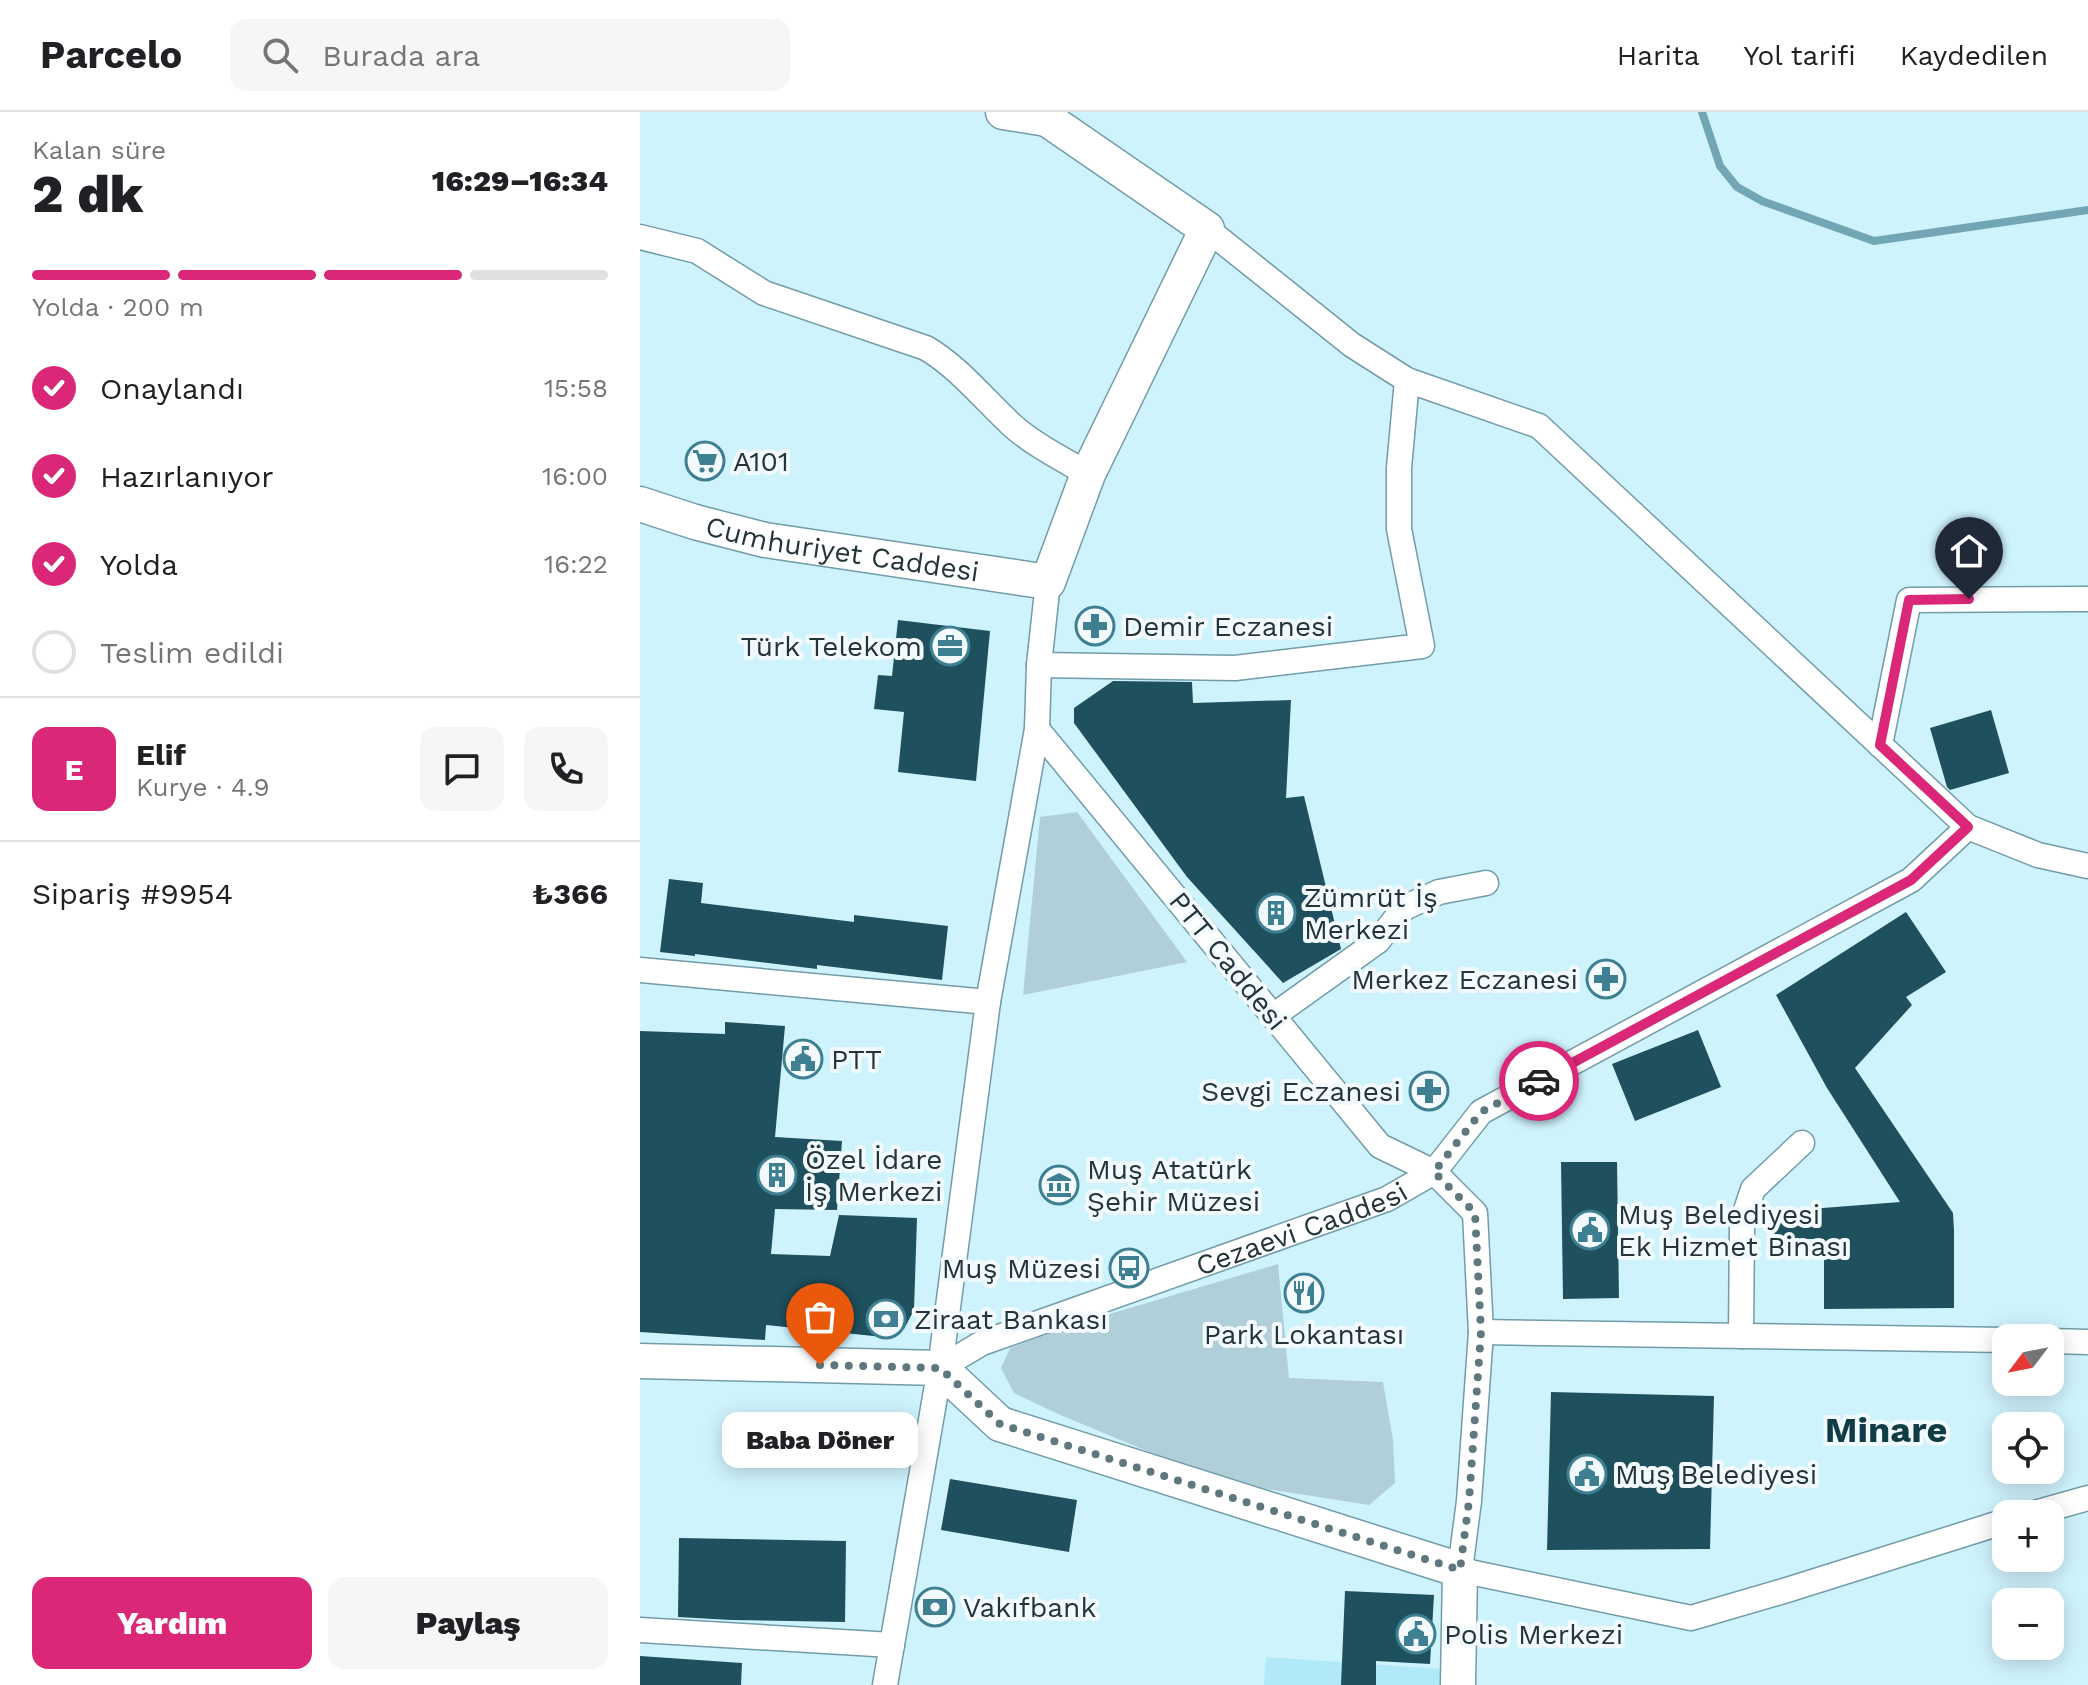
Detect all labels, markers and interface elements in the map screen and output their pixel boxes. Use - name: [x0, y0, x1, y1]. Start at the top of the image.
- search box: [230, 19, 790, 91]
- text: Parcelo: [40, 33, 182, 77]
- icon: search: [258, 33, 302, 77]
- text: Burada ara: [322, 38, 480, 73]
- text: Harita: [1617, 39, 1699, 72]
- text: Yol tarifi: [1743, 39, 1856, 72]
- text: Kaydedilen: [1900, 39, 2048, 72]
- text: Kalan süre: [32, 135, 166, 165]
- text: 16:29–16:34: [432, 163, 608, 198]
- text: 2 dk: [32, 164, 143, 225]
- text: Yolda · 200 m: [32, 292, 204, 322]
- icon: check: [32, 366, 76, 410]
- text: Onaylandı: [100, 371, 244, 406]
- text: 15:58: [544, 373, 608, 403]
- supermarket icon: A101: [684, 440, 726, 482]
- place label: A101: [733, 445, 789, 478]
- icon: check: [32, 454, 76, 498]
- text: Hazırlanıyor: [100, 459, 274, 494]
- text: 16:00: [542, 461, 608, 491]
- street label: Cumhuriyet Caddesi: [702, 509, 981, 588]
- pin: [1935, 517, 2003, 599]
- icon: home: [1947, 529, 1991, 573]
- icon: check: [32, 542, 76, 586]
- text: Yolda: [100, 547, 178, 582]
- text: 16:22: [544, 549, 608, 579]
- pharmacy icon: Demir Eczanesi: [1074, 605, 1116, 647]
- place label: Demir Eczanesi: [1123, 610, 1333, 643]
- office icon: Türk Telekom: [929, 625, 971, 667]
- place label: Türk Telekom: [741, 630, 922, 663]
- text: Teslim edildi: [100, 635, 284, 670]
- button: chat: [420, 727, 504, 811]
- button: phone: [524, 727, 608, 811]
- text: Elif: [136, 737, 186, 772]
- text: E: [65, 752, 83, 787]
- text: Kurye · 4.9: [136, 772, 270, 802]
- text: Sipariş #9954: [32, 876, 233, 911]
- text: ₺366: [532, 876, 608, 911]
- place label: Zümrüt İş Merkezi: [1304, 881, 1438, 946]
- street label: PTT Caddesi: [1162, 885, 1294, 1037]
- building icon: Zümrüt İş Merkezi: [1255, 892, 1297, 934]
- pharmacy icon: Merkez Eczanesi: [1585, 958, 1627, 1000]
- place label: Merkez Eczanesi: [1351, 963, 1578, 996]
- public building icon: PTT: [782, 1038, 824, 1080]
- courier: [1499, 1041, 1579, 1121]
- place label: PTT: [831, 1043, 882, 1076]
- icon: car: [1517, 1059, 1561, 1103]
- pharmacy icon: Sevgi Eczanesi: [1408, 1070, 1450, 1112]
- place label: Sevgi Eczanesi: [1201, 1075, 1401, 1108]
- place label: Özel İdare İş Merkezi: [805, 1143, 943, 1208]
- place label: Muş Atatürk Şehir Müzesi: [1087, 1153, 1260, 1218]
- building icon: Özel İdare İş Merkezi: [756, 1154, 798, 1196]
- museum icon: Muş Atatürk Şehir Müzesi: [1038, 1164, 1080, 1206]
- street label: Cezaevi Caddesi: [1191, 1175, 1413, 1282]
- place label: Muş Belediyesi Ek Hizmet Binası: [1618, 1198, 1848, 1263]
- public building icon: Muş Belediyesi Ek Hizmet Binası: [1569, 1209, 1611, 1251]
- bus stop icon: Muş Müzesi: [1108, 1247, 1150, 1289]
- place label: Muş Müzesi: [942, 1252, 1101, 1285]
- restaurant icon: Park Lokantası: [1283, 1272, 1325, 1314]
- pin: [786, 1283, 854, 1365]
- icon: bag: [798, 1295, 842, 1339]
- bank icon: Ziraat Bankası: [865, 1298, 907, 1340]
- place label: Ziraat Bankası: [914, 1303, 1108, 1336]
- place label: Park Lokantası: [1204, 1318, 1404, 1351]
- north arrow: [1992, 1324, 2064, 1396]
- map controls: [1992, 1324, 2064, 1660]
- district label: Minare: [1825, 1409, 1947, 1451]
- button: locate: [1992, 1412, 2064, 1484]
- callout: Baba Döner: [722, 1413, 918, 1469]
- text: Baba Döner: [746, 1425, 894, 1455]
- public building icon: Muş Belediyesi: [1566, 1453, 1608, 1495]
- place label: Muş Belediyesi: [1615, 1458, 1817, 1491]
- button: +: [1992, 1500, 2064, 1572]
- button: Yardım: [32, 1577, 312, 1669]
- button: Paylaş: [328, 1577, 608, 1669]
- bank icon: Vakıfbank: [914, 1586, 956, 1628]
- button: −: [1992, 1588, 2064, 1660]
- place label: Vakıfbank: [963, 1591, 1096, 1624]
- public building icon: Polis Merkezi: [1395, 1613, 1437, 1655]
- place label: Polis Merkezi: [1444, 1618, 1623, 1651]

